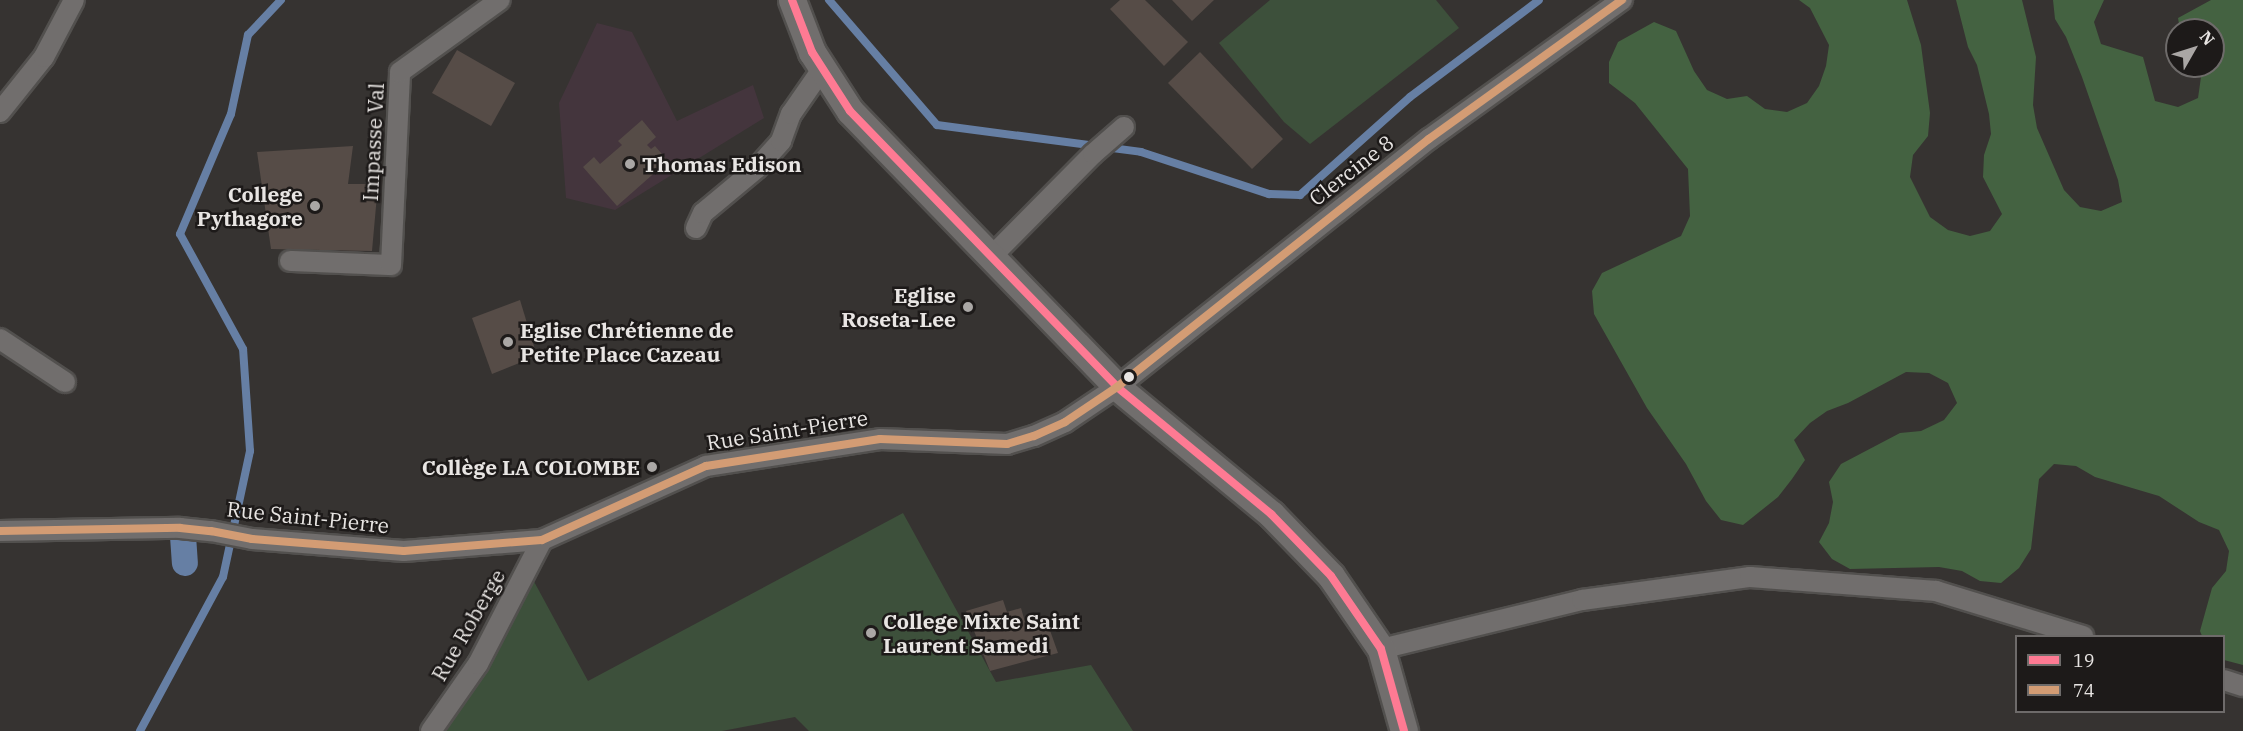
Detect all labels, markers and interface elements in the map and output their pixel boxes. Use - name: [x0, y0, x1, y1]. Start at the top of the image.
- north arrow: [2165, 18, 2225, 78]
- text: N: [2196, 27, 2219, 49]
- street label: Impasse Val: [357, 82, 389, 202]
- street label: Clercine 8: [1304, 129, 1398, 211]
- place label: Thomas Edison: [642, 151, 802, 177]
- marker: Thomas Edison: [623, 157, 637, 171]
- place label: College Pythagore: [197, 181, 303, 231]
- marker: College Pythagore: [308, 199, 322, 213]
- place label: Eglise Roseta-Lee: [841, 282, 956, 332]
- marker: Eglise Roseta-Lee: [961, 300, 975, 314]
- place label: Eglise Chrétienne de Petite Place Cazeau: [520, 317, 734, 367]
- marker: Eglise Chrétienne de Petite Place Cazeau: [501, 335, 515, 349]
- unlabelled marker: [1123, 371, 1135, 383]
- street label: Rue Saint-Pierre: [704, 405, 870, 455]
- place label: Collège LA COLOMBE: [422, 454, 640, 480]
- marker: Collège LA COLOMBE: [645, 460, 659, 474]
- street label: Rue Saint-Pierre: [226, 496, 390, 538]
- street label: Rue Roberge: [426, 565, 510, 685]
- place label: College Mixte Saint Laurent Samedi: [883, 608, 1080, 658]
- marker: College Mixte Saint Laurent Samedi: [864, 626, 878, 640]
- legend: [2015, 635, 2225, 713]
- text: 19: [2073, 649, 2095, 672]
- text: 74: [2073, 679, 2095, 702]

